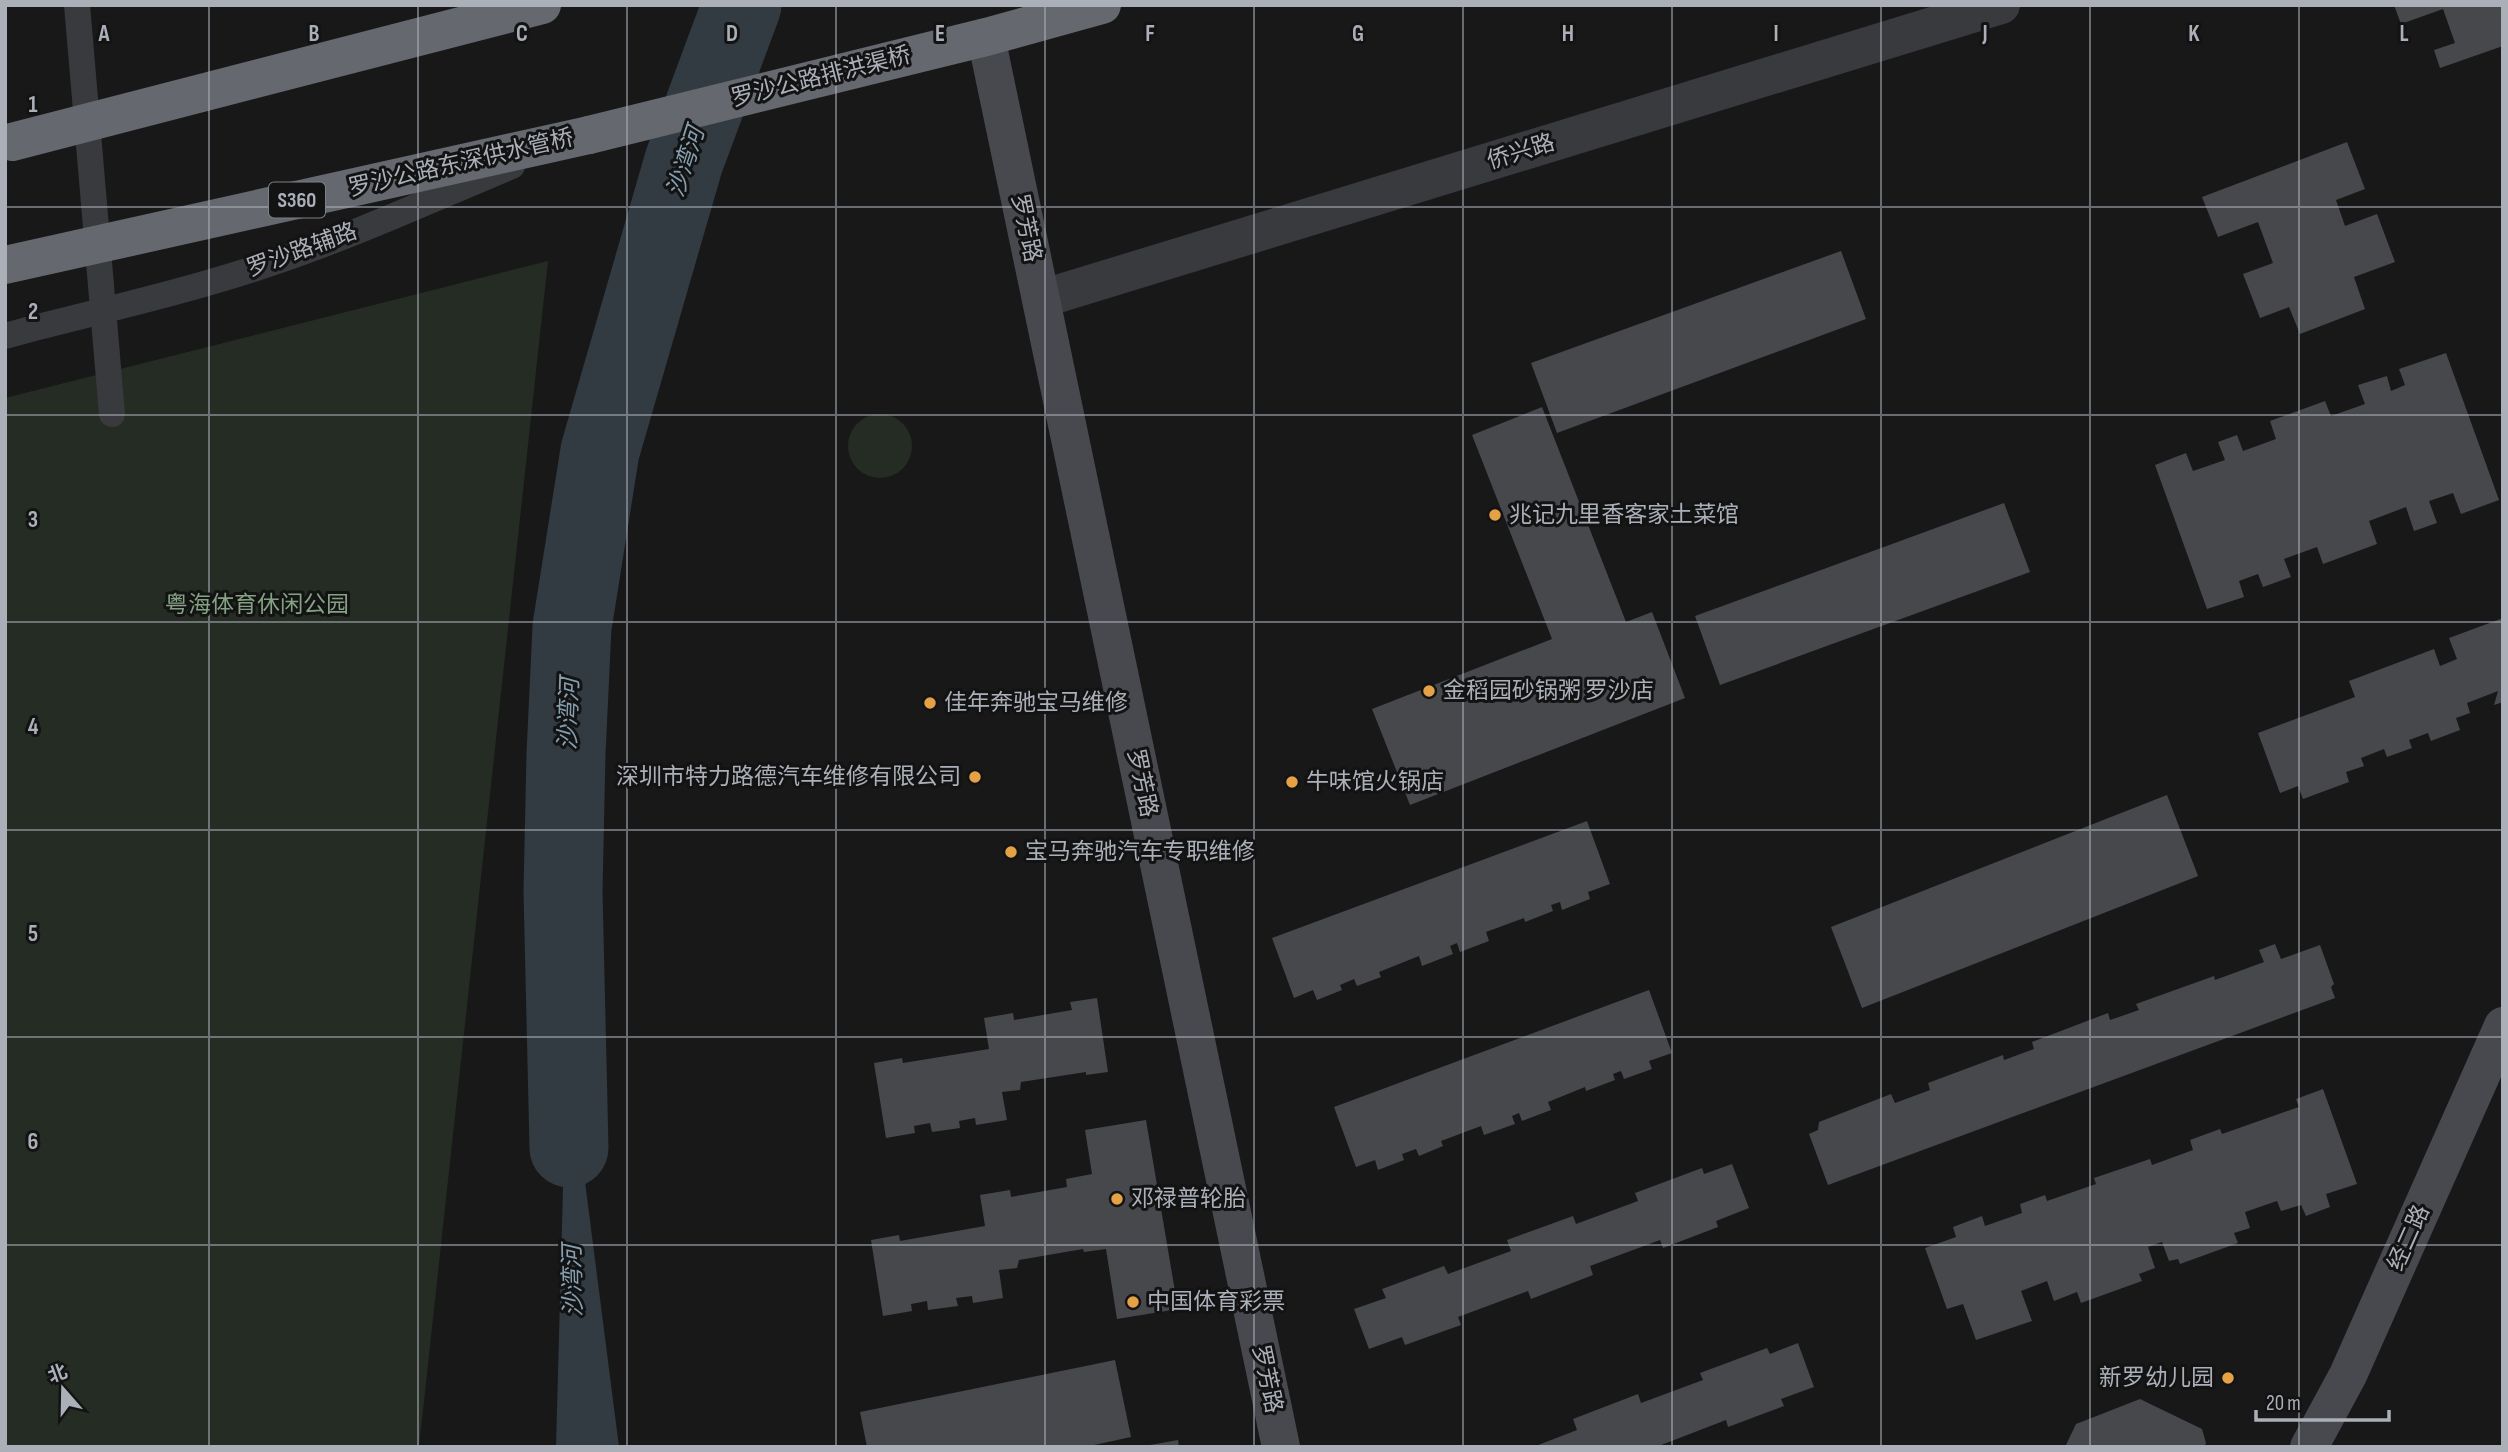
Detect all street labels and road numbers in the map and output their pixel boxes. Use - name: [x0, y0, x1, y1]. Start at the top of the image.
- street label: 罗沙公路排洪渠桥: [728, 41, 914, 113]
- street label: 罗沙公路东深供水管桥: [346, 123, 576, 203]
- street label: 侨兴路: [1484, 129, 1558, 175]
- road number: S360: [269, 182, 325, 218]
- street label: 罗芳路: [1005, 191, 1047, 265]
- street label: 罗沙路辅路: [243, 217, 361, 283]
- street label: 罗芳路: [1121, 746, 1163, 820]
- street label: 经二路: [2382, 1201, 2436, 1275]
- street label: 罗芳路: [1246, 1342, 1288, 1416]

